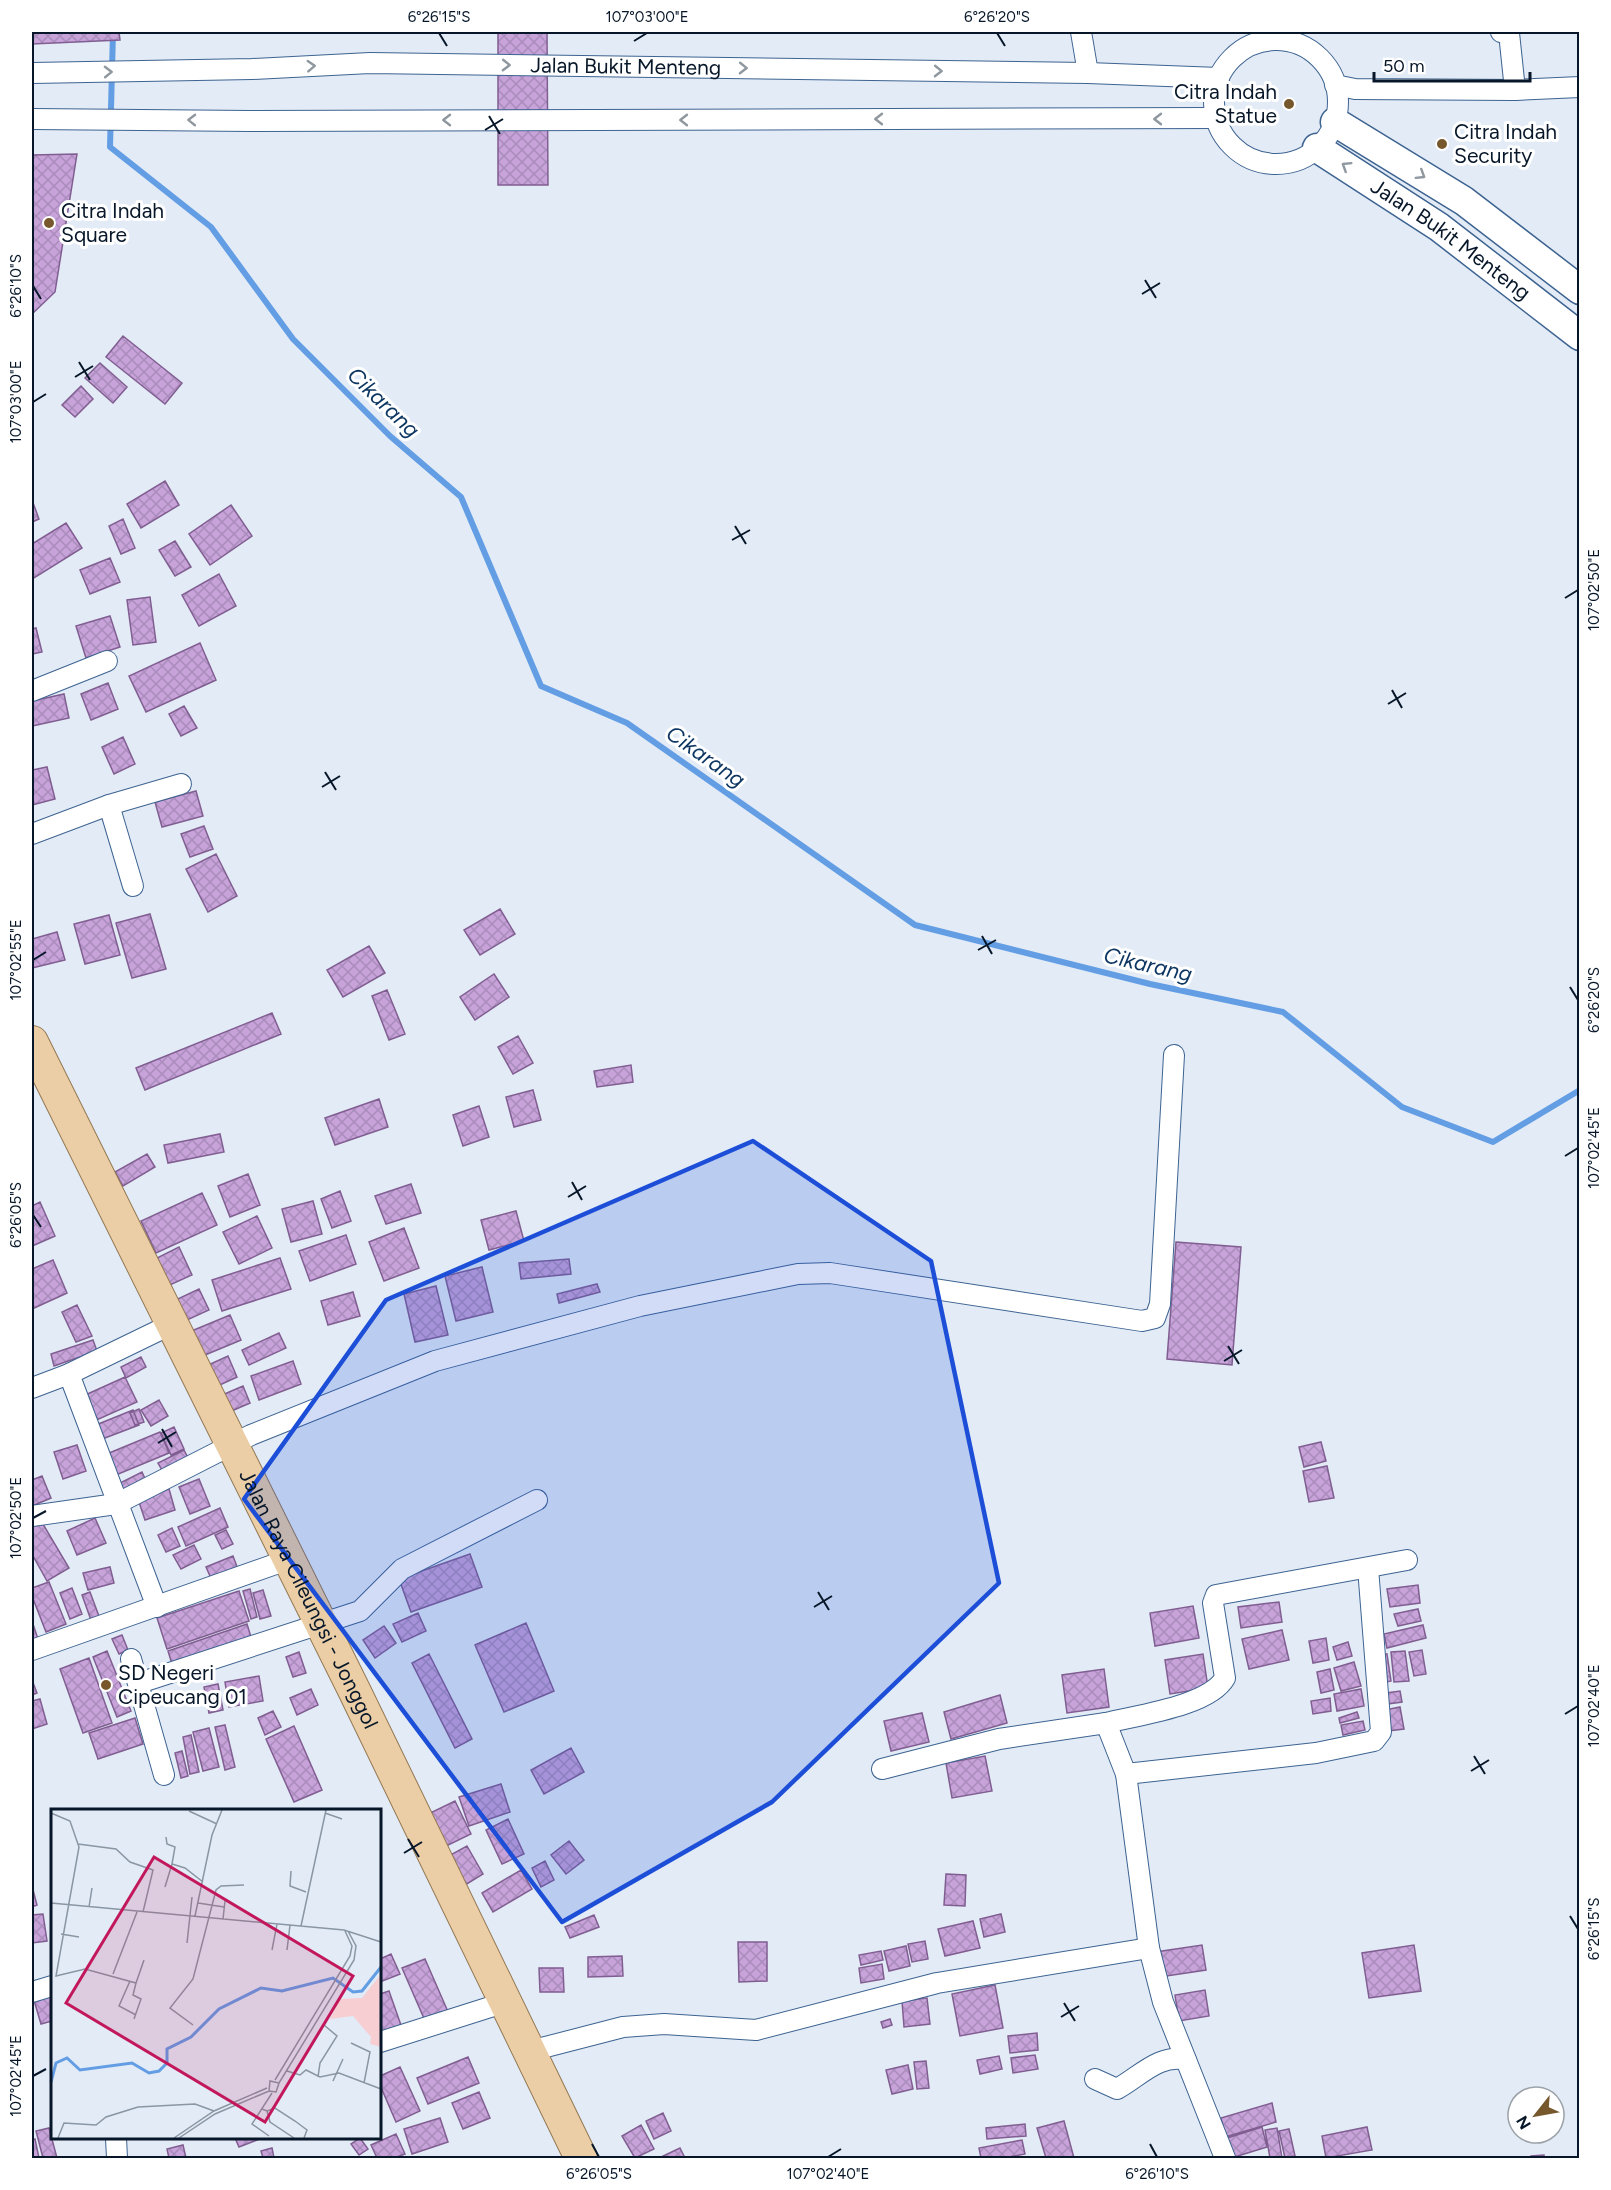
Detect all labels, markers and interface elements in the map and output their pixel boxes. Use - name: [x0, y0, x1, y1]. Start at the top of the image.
- text: 6°26'15"S: [408, 8, 470, 26]
- text: 107°03'00"E: [605, 8, 689, 26]
- text: 6°26'20"S: [964, 8, 1030, 26]
- scale bar: [1374, 45, 1530, 83]
- street label: Jalan Bukit Menteng: [530, 52, 721, 80]
- text: 50 m: [1383, 55, 1425, 77]
- one-way arrow: [501, 59, 510, 71]
- one-way arrow: [306, 60, 315, 73]
- one-way arrow: [738, 62, 747, 75]
- one-way arrow: [933, 65, 942, 77]
- one-way arrow: [103, 66, 112, 78]
- place label: Citra Indah Statue: [1174, 79, 1277, 128]
- marker: Citra Indah Statue: [1282, 97, 1296, 111]
- one-way arrow: [874, 113, 883, 125]
- one-way arrow: [1153, 113, 1162, 125]
- one-way arrow: [187, 114, 196, 126]
- one-way arrow: [442, 114, 451, 126]
- one-way arrow: [679, 114, 688, 126]
- place label: Citra Indah Security: [1454, 119, 1557, 168]
- marker: Citra Indah Security: [1435, 137, 1449, 151]
- one-way arrow: [1341, 163, 1352, 174]
- one-way arrow: [1415, 167, 1425, 179]
- street label: Jalan Bukit Menteng: [1366, 173, 1536, 305]
- place label: Citra Indah Square: [61, 198, 164, 247]
- marker: Citra Indah Square: [42, 216, 56, 230]
- text: 6°26'10"S: [7, 254, 25, 318]
- text: 107°03'00"E: [7, 360, 25, 444]
- water label: Cikarang: [342, 361, 425, 443]
- text: 107°02'50"E: [1585, 549, 1603, 631]
- water label: Cikarang: [661, 720, 750, 793]
- text: 107°02'55"E: [7, 919, 25, 1001]
- water label: Cikarang: [1101, 941, 1195, 988]
- text: 6°26'20"S: [1585, 967, 1603, 1033]
- text: 107°02'45"E: [1585, 1107, 1603, 1189]
- text: 6°26'05"S: [7, 1182, 25, 1248]
- street label: Jalan Raya Cileungsi - Jonggol: [234, 1465, 384, 1733]
- text: 107°02'50"E: [7, 1477, 25, 1559]
- place label: SD Negeri Cipeucang 01: [118, 1660, 247, 1709]
- text: 107°02'40"E: [1585, 1664, 1603, 1748]
- marker: SD Negeri Cipeucang 01: [99, 1678, 113, 1692]
- inset map: [51, 1809, 381, 2139]
- text: 6°26'15"S: [1585, 1898, 1603, 1960]
- text: 107°02'45"E: [7, 2035, 25, 2117]
- north arrow: [1506, 2085, 1566, 2145]
- text: N: [1512, 2112, 1535, 2133]
- text: 6°26'05"S: [566, 2165, 632, 2183]
- text: 107°02'40"E: [786, 2165, 870, 2183]
- text: 6°26'10"S: [1125, 2165, 1189, 2183]

